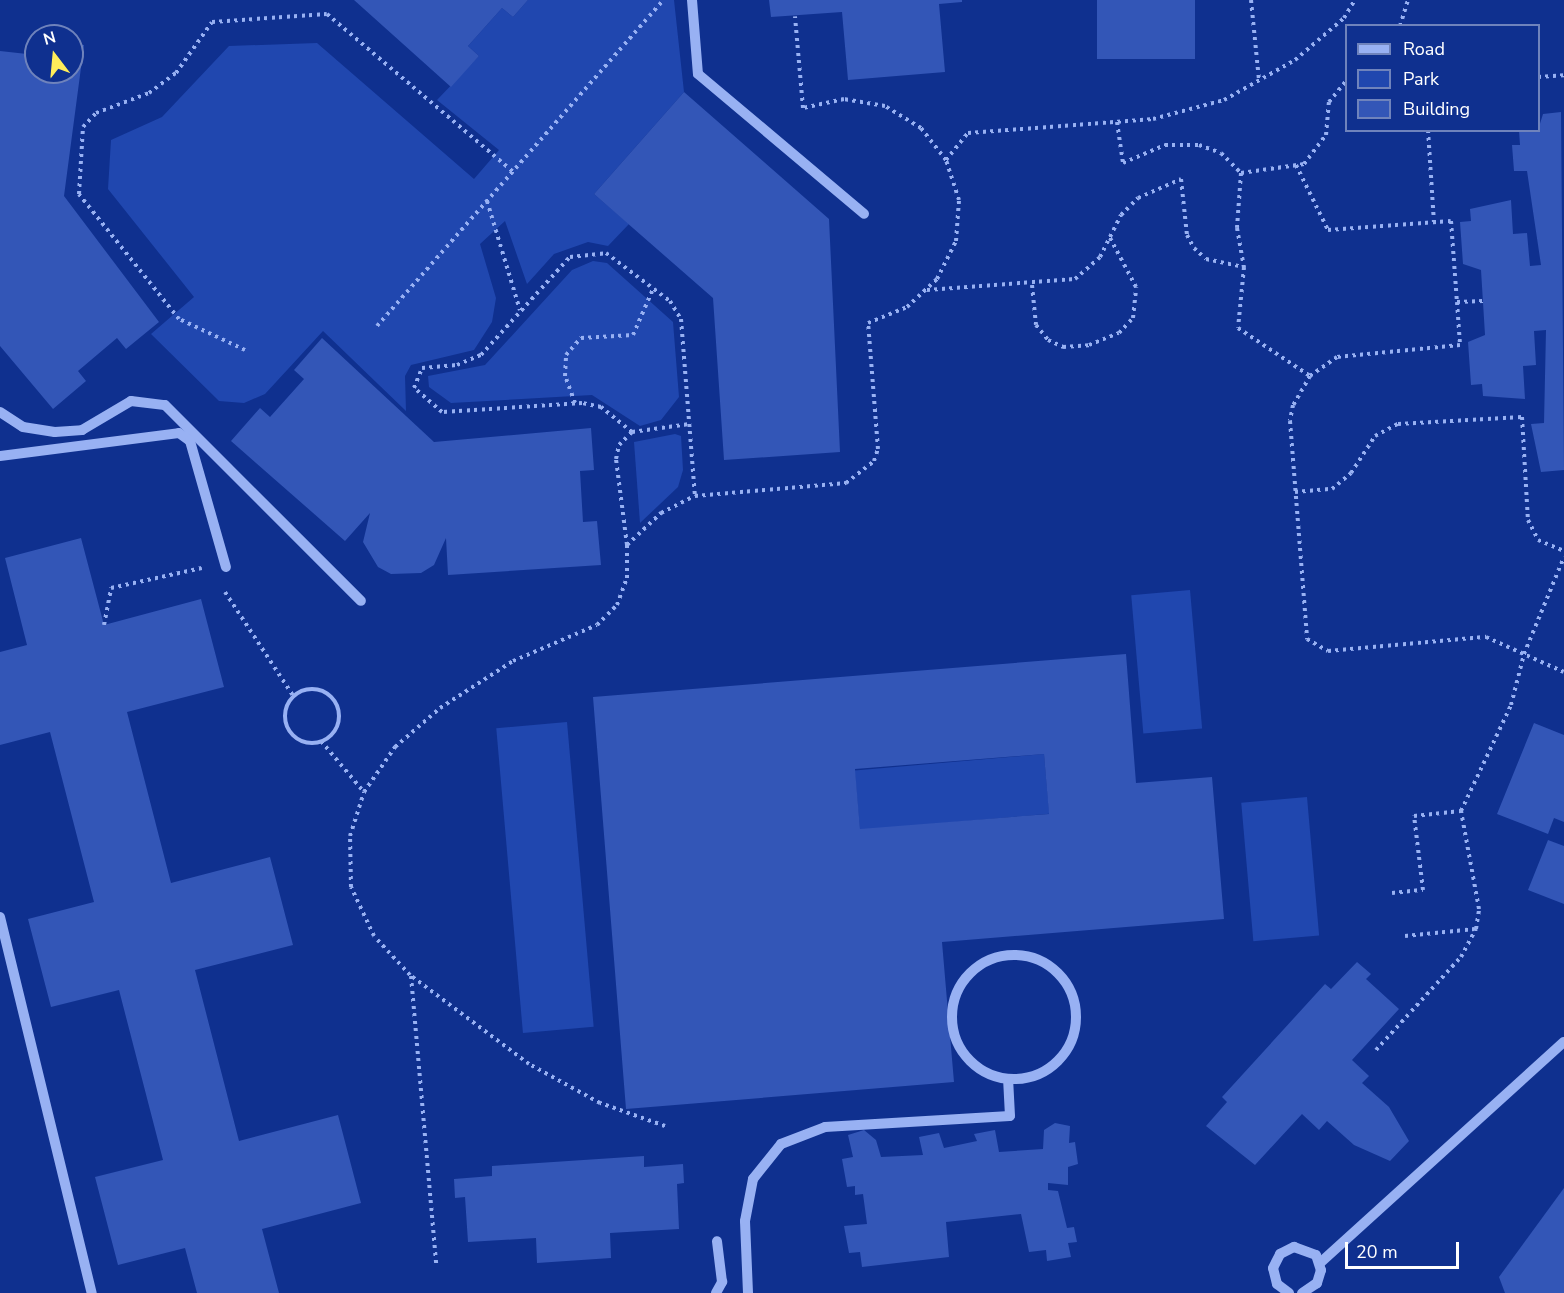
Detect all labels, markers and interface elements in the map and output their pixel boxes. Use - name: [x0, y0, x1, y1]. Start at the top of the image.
- north arrow: [24, 24, 84, 84]
- legend: [1345, 24, 1540, 132]
- text: N: [41, 26, 58, 51]
- text: Road: [1403, 37, 1445, 61]
- text: Park: [1403, 67, 1439, 91]
- text: Building: [1403, 97, 1470, 121]
- scale bar: [1348, 1230, 1462, 1268]
- text: 20 m: [1356, 1240, 1398, 1264]

